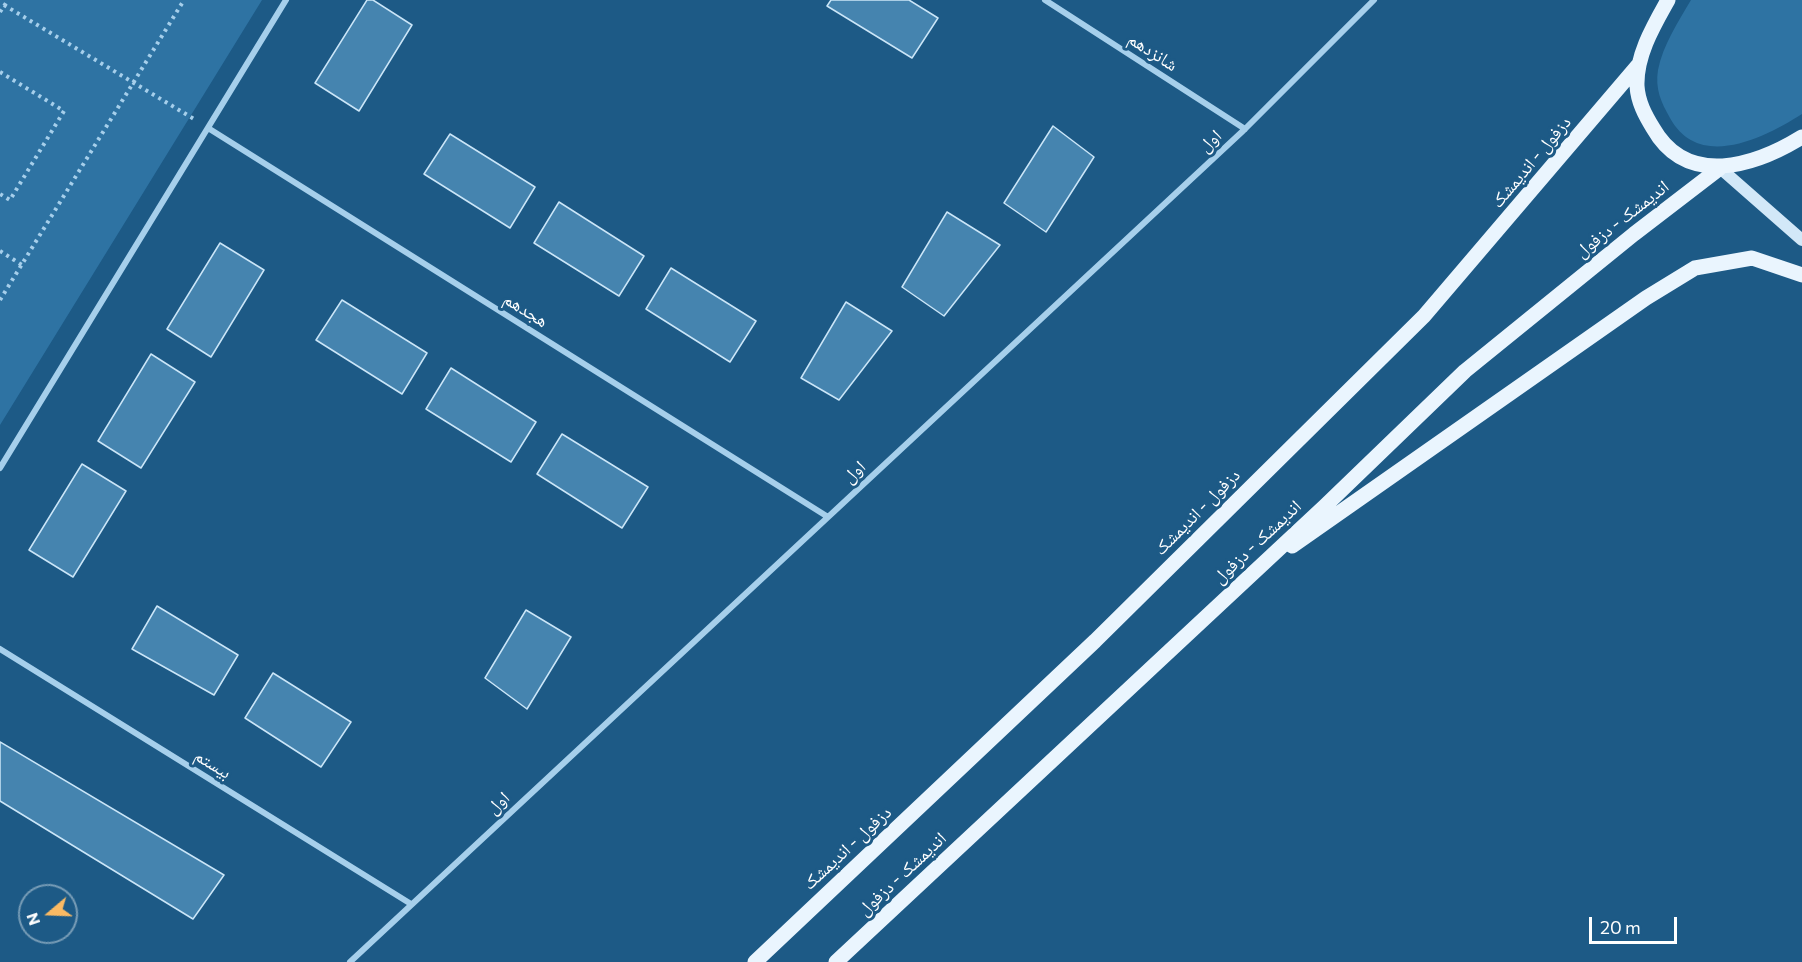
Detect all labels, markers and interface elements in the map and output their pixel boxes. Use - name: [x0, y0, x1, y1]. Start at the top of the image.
- street label: شانزدهم: [1124, 28, 1182, 76]
- street label: دزفول - اندیمشک: [1486, 112, 1576, 212]
- street label: اول: [1194, 125, 1226, 157]
- street label: اندیمشک - دزفول: [1571, 176, 1673, 262]
- street label: هجدهم: [500, 288, 552, 332]
- street label: اول: [838, 456, 870, 488]
- street label: دزفول - اندیمشک: [1149, 464, 1245, 560]
- street label: اندیمشک - دزفول: [1208, 496, 1306, 588]
- street label: بیستم: [191, 744, 235, 784]
- street label: اول: [482, 787, 514, 819]
- street label: دزفول - اندیمشک: [798, 802, 896, 894]
- street label: اندیمشک - دزفول: [853, 828, 951, 920]
- north arrow: [18, 884, 78, 944]
- scale bar: [1592, 905, 1680, 943]
- text: N: [21, 911, 43, 928]
- text: 20 m: [1600, 916, 1641, 938]

